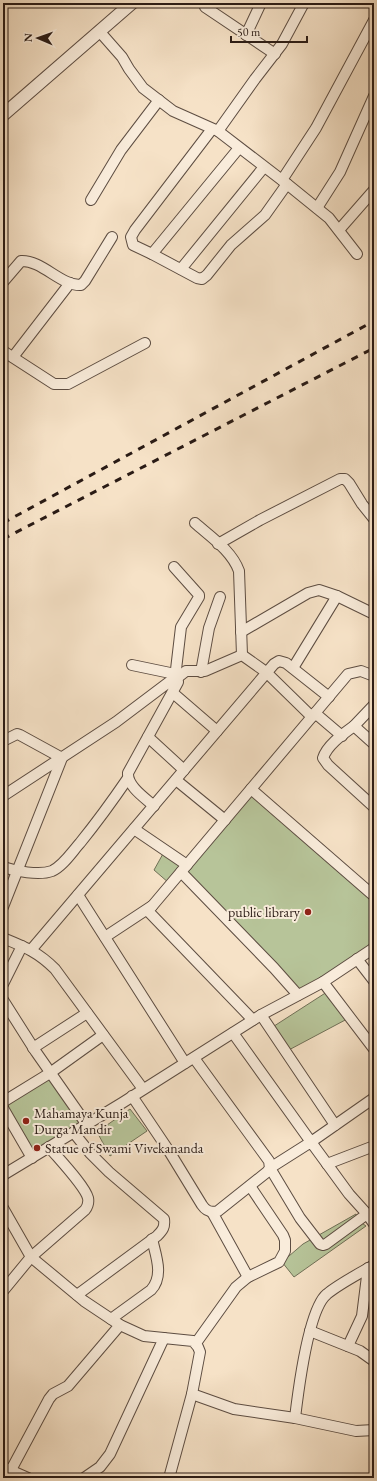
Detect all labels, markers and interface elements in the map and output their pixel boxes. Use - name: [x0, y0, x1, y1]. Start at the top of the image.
- north arrow: [18, 18, 58, 58]
- scale bar: [231, 18, 307, 44]
- text: 50 m: [237, 24, 261, 40]
- text: N: [21, 33, 35, 42]
- place label: public library: [228, 903, 301, 921]
- marker: public library: [303, 907, 313, 917]
- place label: Mahamaya Kunja Durga Mandir: [34, 1104, 129, 1138]
- marker: Mahamaya Kunja Durga Mandir: [21, 1116, 31, 1126]
- place label: Statue of Swami Vivekananda: [45, 1139, 204, 1157]
- marker: Statue of Swami Vivekananda: [32, 1143, 42, 1153]

